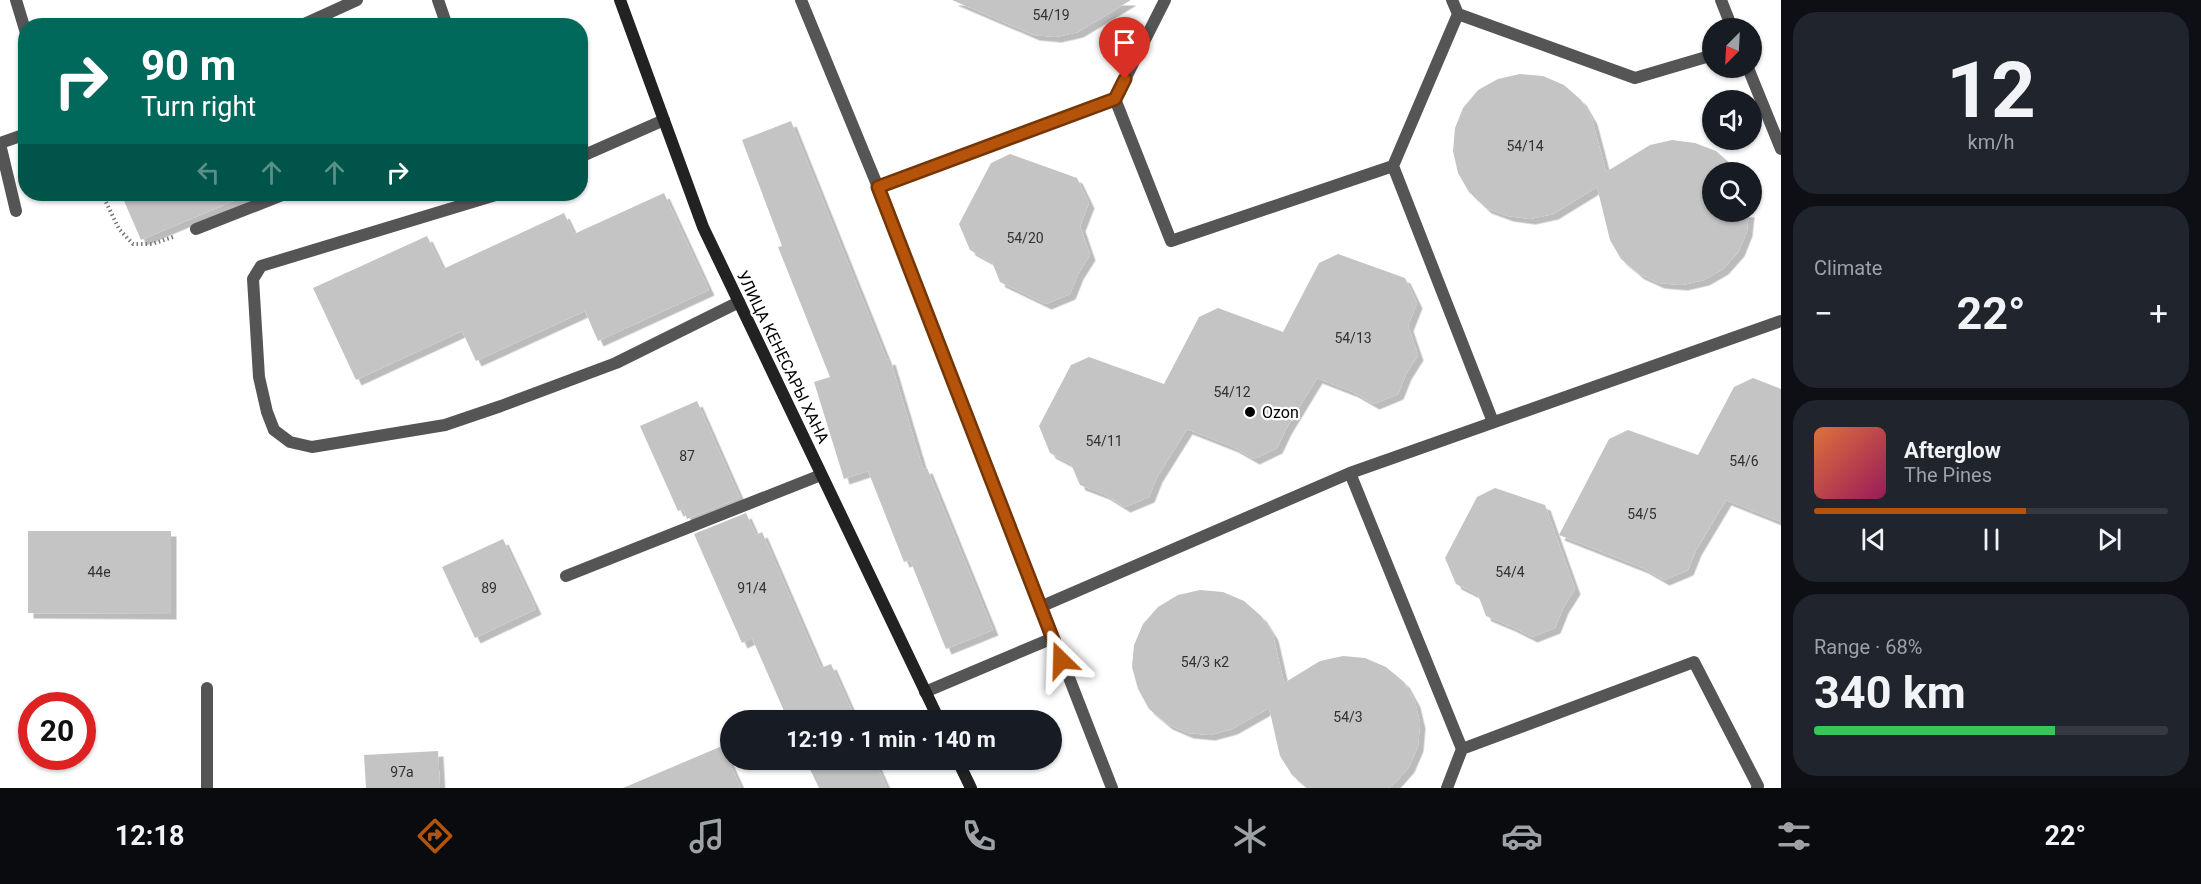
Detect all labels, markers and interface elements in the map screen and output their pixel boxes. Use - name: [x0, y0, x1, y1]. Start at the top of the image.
- house number: 54/19: [1032, 7, 1070, 23]
- pin: [1099, 17, 1150, 79]
- north arrow: [1702, 18, 1762, 78]
- map controls: [1702, 18, 1762, 222]
- icon: arrive: [1108, 26, 1141, 59]
- text: 90 m: [141, 41, 236, 90]
- icon: right: [42, 42, 120, 120]
- text: 12: [1946, 45, 2036, 136]
- button: sound: [1702, 90, 1762, 150]
- text: Turn right: [141, 91, 256, 123]
- text: km/h: [1968, 130, 2014, 154]
- house number: 54/14: [1506, 138, 1544, 154]
- icon: left: [192, 156, 225, 189]
- icon: ahead: [255, 156, 288, 189]
- icon: ahead: [318, 156, 351, 189]
- icon: right: [381, 156, 414, 189]
- button: search: [1702, 162, 1762, 222]
- house number: 54/20: [1006, 230, 1044, 246]
- text: Climate: [1814, 256, 1882, 280]
- street label: УЛИЦА КЕНЕСАРЫ ХАНА: [733, 268, 833, 447]
- text: 22°: [1956, 287, 2026, 340]
- text: −: [1814, 294, 1833, 333]
- text: +: [2149, 294, 2168, 333]
- house number: 54/13: [1334, 330, 1372, 346]
- house number: 54/12: [1213, 384, 1251, 400]
- place label: Ozon: [1262, 403, 1299, 422]
- marker: Ozon: [1243, 405, 1257, 419]
- house number: 54/11: [1085, 433, 1123, 449]
- text: Afterglow: [1904, 438, 2001, 463]
- house number: 87: [679, 448, 695, 464]
- house number: 54/6: [1729, 453, 1759, 469]
- text: The Pines: [1904, 463, 1992, 487]
- house number: 54/5: [1627, 506, 1657, 522]
- icon: previous: [1857, 523, 1890, 556]
- icon: pause: [1975, 523, 2008, 556]
- icon: next: [2093, 523, 2126, 556]
- house number: 44е: [87, 564, 111, 580]
- house number: 54/4: [1495, 564, 1525, 580]
- house number: 89: [481, 580, 497, 596]
- house number: 91/4: [737, 580, 767, 596]
- position arrow: [1029, 628, 1093, 692]
- text: Range · 68%: [1814, 635, 1922, 659]
- house number: 54/3 к2: [1181, 654, 1229, 670]
- text: 340 km: [1814, 666, 1966, 719]
- speed limit sign: 20: [18, 692, 96, 770]
- house number: 54/3: [1333, 709, 1363, 725]
- text: 12:19 · 1 min · 140 m: [786, 727, 996, 752]
- house number: 97а: [390, 764, 414, 780]
- icon: directions: [414, 815, 456, 857]
- icon: music: [686, 815, 728, 857]
- icon: phone: [958, 815, 1000, 857]
- icon: climate: [1229, 815, 1271, 857]
- icon: car: [1501, 815, 1543, 857]
- icon: filters: [1773, 815, 1815, 857]
- text: 12:18: [115, 820, 184, 852]
- text: 22°: [2045, 820, 2086, 852]

